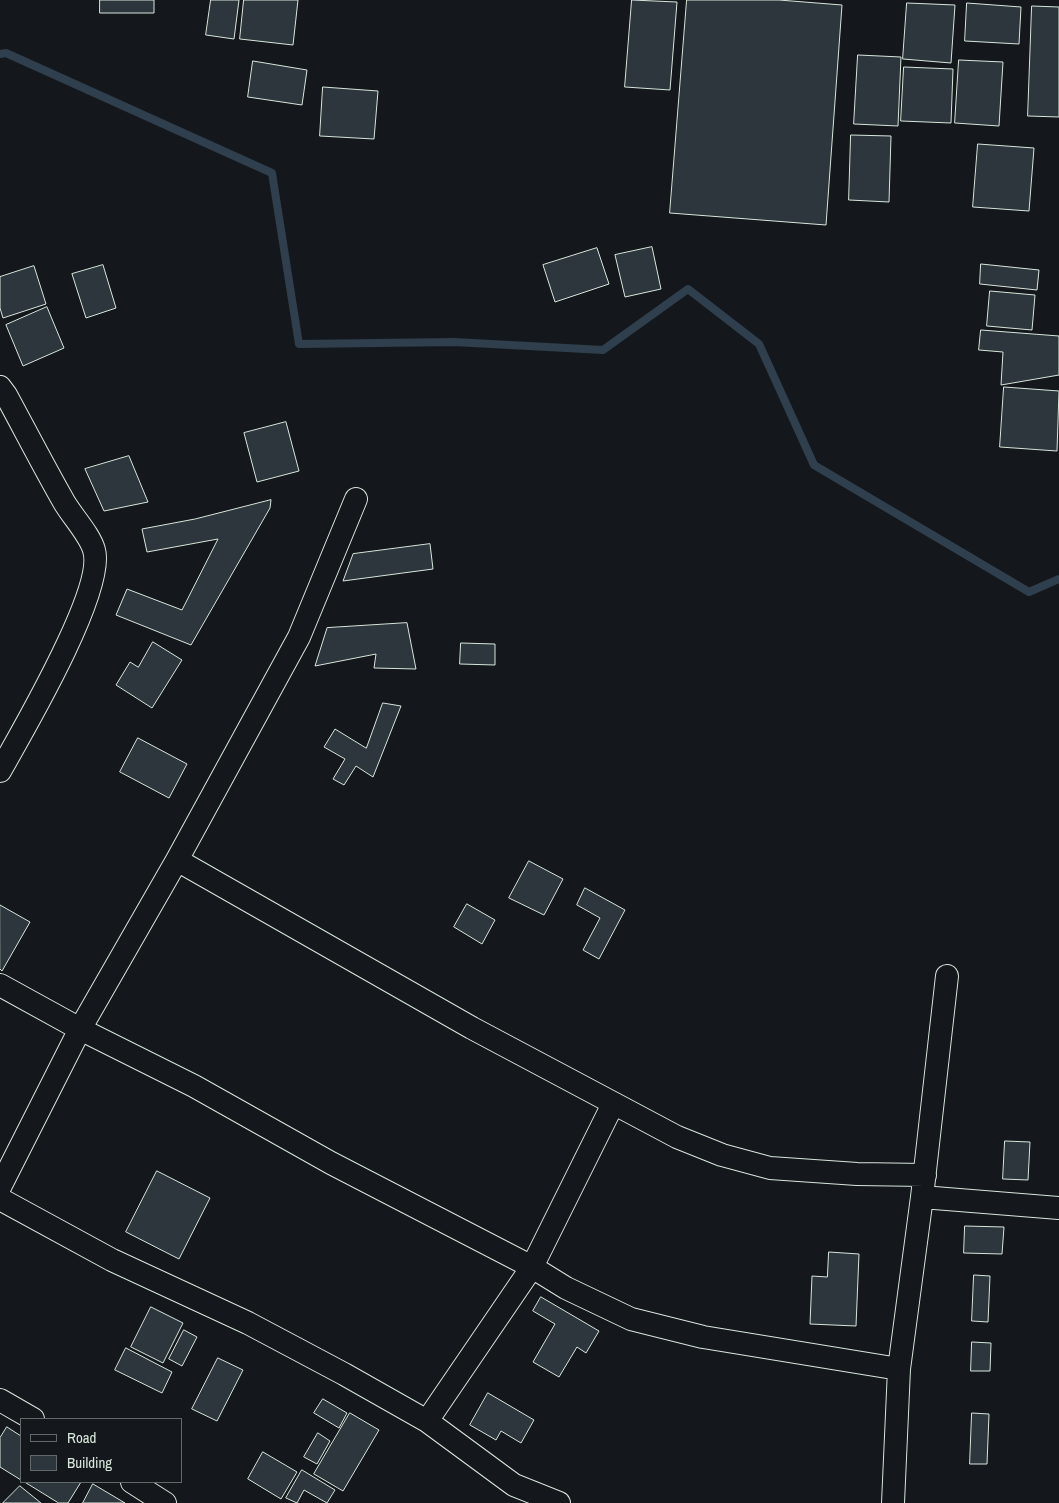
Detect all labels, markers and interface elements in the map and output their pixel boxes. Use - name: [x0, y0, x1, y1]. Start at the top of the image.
- legend: [20, 1418, 182, 1483]
- text: Road: [67, 1427, 96, 1448]
- text: Building: [67, 1452, 112, 1473]

